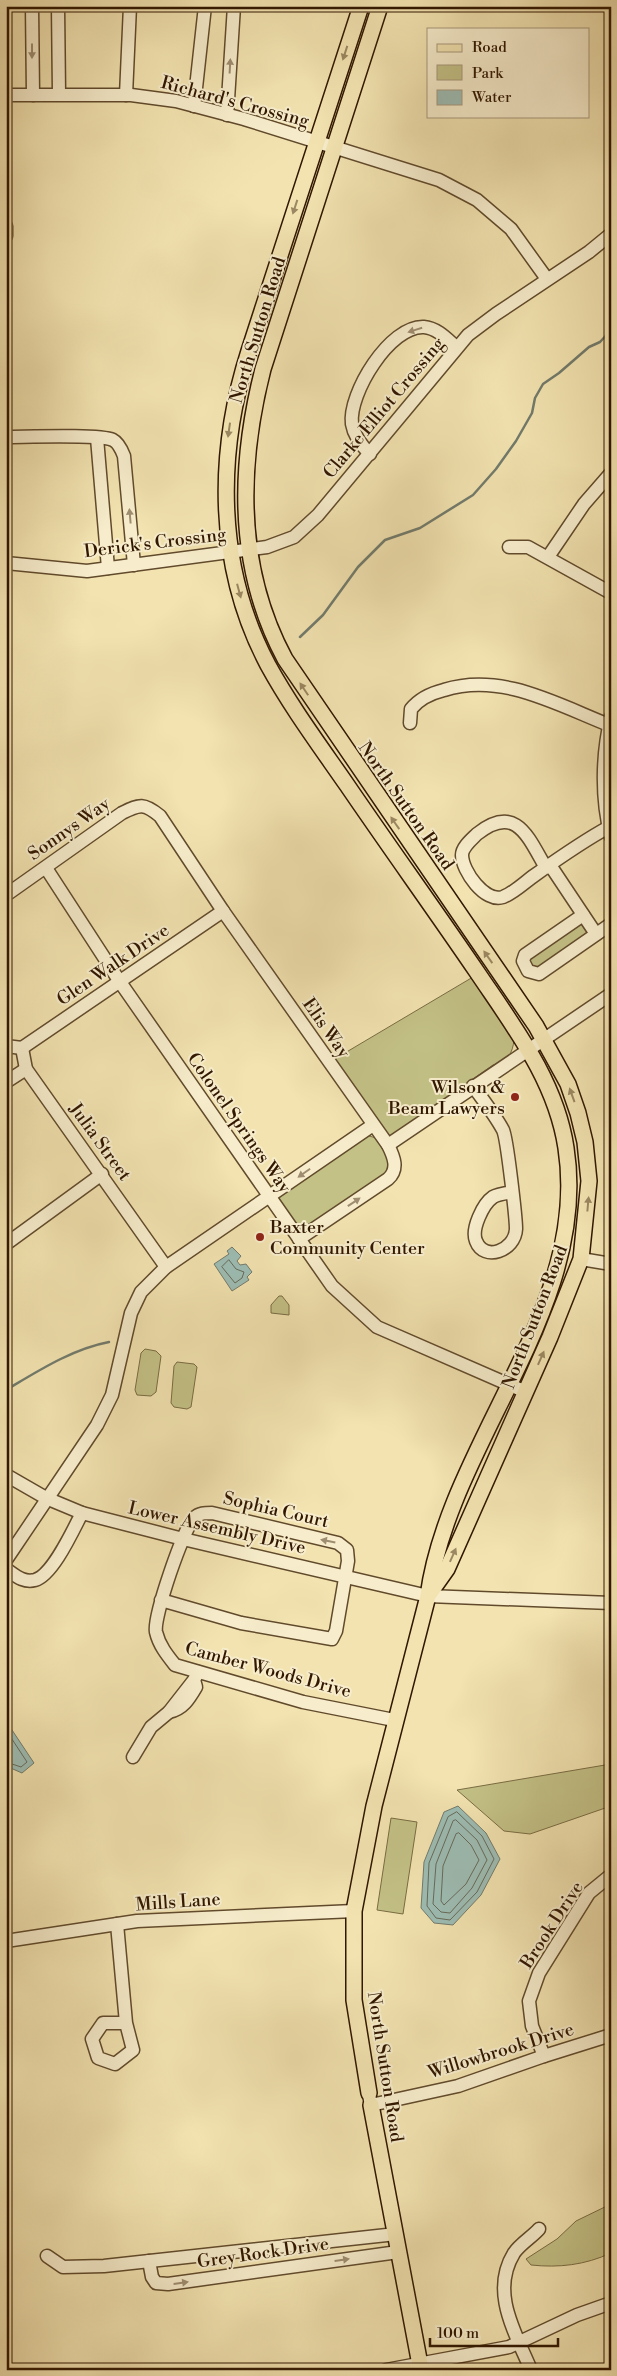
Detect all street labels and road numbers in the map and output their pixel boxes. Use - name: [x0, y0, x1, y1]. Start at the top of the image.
- street label: Richard's Crossing: [158, 71, 312, 133]
- street label: North Sutton Road: [225, 253, 291, 406]
- street label: Clarke Elliot Crossing: [318, 332, 450, 483]
- street label: Derick's Crossing: [83, 523, 228, 563]
- street label: North Sutton Road: [353, 737, 459, 875]
- street label: Sonnys Way: [23, 792, 115, 866]
- street label: Glen Walk Drive: [52, 919, 174, 1011]
- street label: Elis Way: [297, 993, 355, 1063]
- street label: Colonel Springs Way: [182, 1048, 296, 1198]
- street label: Julia Street: [63, 1098, 136, 1186]
- street label: North Sutton Road: [497, 1241, 573, 1392]
- street label: Sophia Court: [221, 1487, 332, 1533]
- street label: Lower Assembly Drive: [126, 1496, 308, 1560]
- street label: Camber Woods Drive: [182, 1637, 354, 1703]
- street label: Brook Drive: [515, 1877, 589, 1974]
- street label: Mills Lane: [135, 1888, 221, 1916]
- street label: North Sutton Road: [362, 1990, 408, 2145]
- street label: Willowbrook Drive: [424, 2018, 577, 2084]
- street label: Grey Rock Drive: [196, 2232, 330, 2274]

